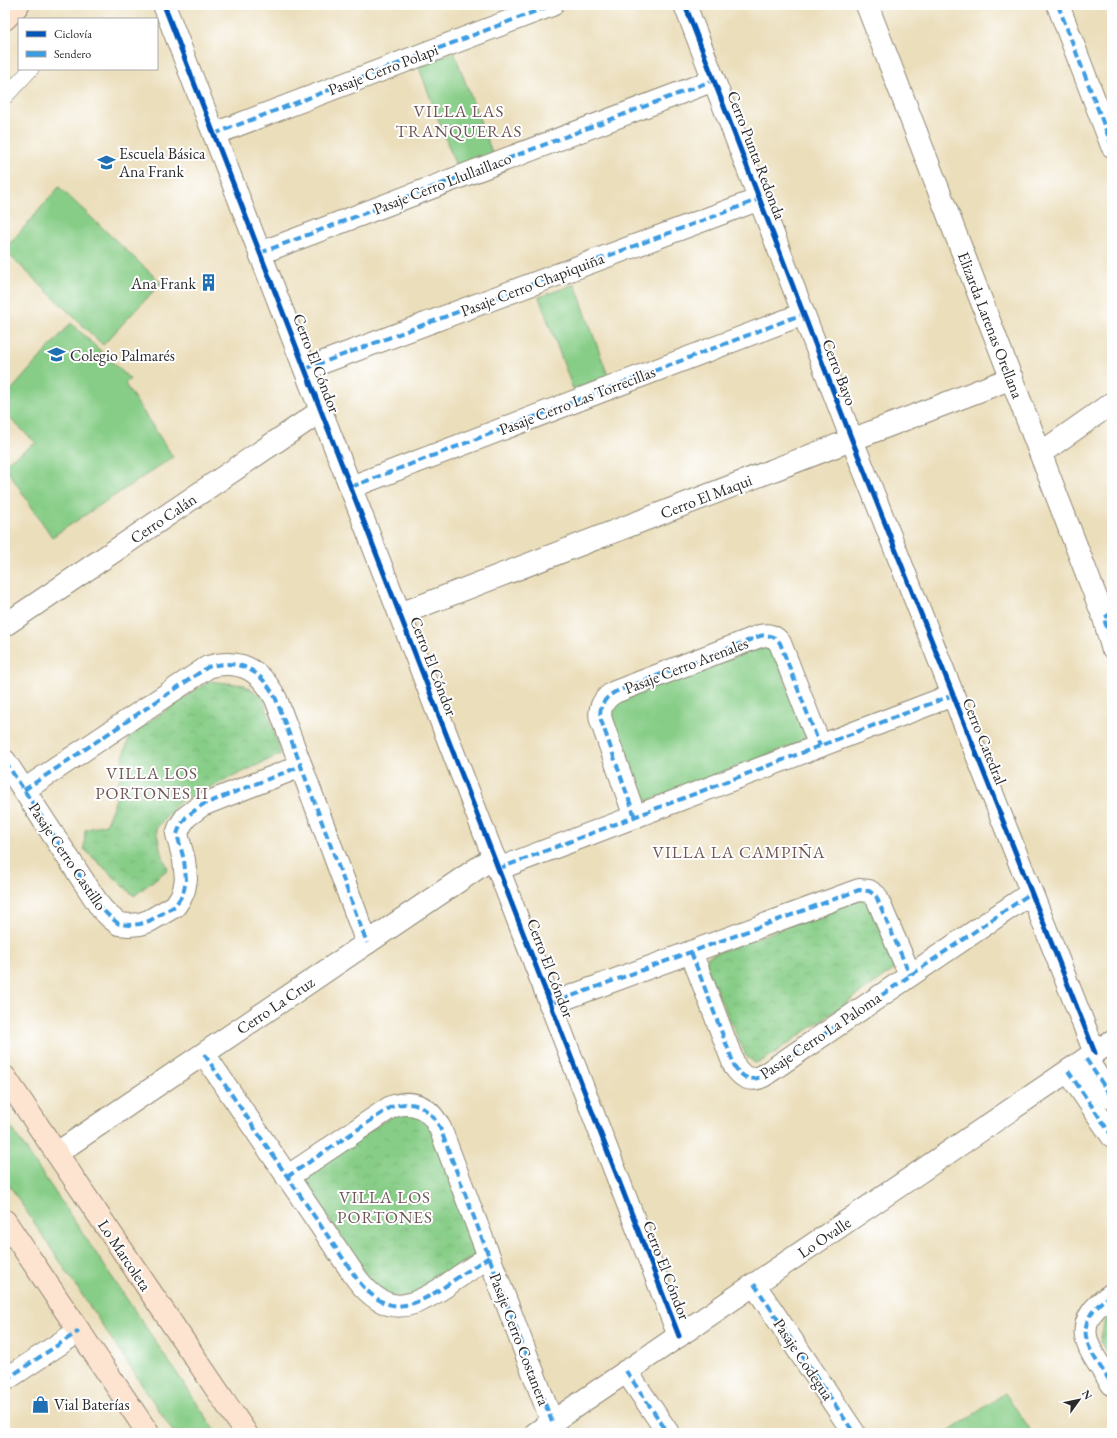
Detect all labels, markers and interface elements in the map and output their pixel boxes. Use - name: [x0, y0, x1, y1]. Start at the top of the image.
- legend: [18, 18, 158, 70]
- text: Ciclovía: [54, 26, 92, 42]
- street label: Pasaje Cerro Polapi: [325, 39, 441, 100]
- text: Sendero: [54, 46, 91, 62]
- street label: Cerro Punta Redonda: [722, 88, 791, 223]
- district label: VILLA LAS TRANQUERAS: [396, 100, 523, 142]
- place label: Escuela Básica Ana Frank: [118, 143, 206, 182]
- street label: Pasaje Cerro Llullaillaco: [370, 147, 514, 219]
- school or university icon: Escuela Básica Ana Frank: [96, 152, 116, 172]
- street label: Pasaje Cerro Chapiquiña: [457, 247, 607, 322]
- street label: Elizarda Larenas Orellana: [953, 249, 1028, 402]
- place label: Ana Frank: [130, 273, 196, 294]
- building icon: Ana Frank: [199, 273, 219, 293]
- street label: Cerro El Cóndor: [288, 311, 345, 416]
- street label: Cerro Bayo: [817, 336, 862, 408]
- school or university icon: Colegio Palmarés: [47, 345, 67, 365]
- place label: Colegio Palmarés: [70, 345, 175, 366]
- street label: Pasaje Cerro Las Torrecillas: [496, 361, 658, 440]
- street label: Cerro El Maqui: [657, 469, 755, 524]
- street label: Cerro Calán: [126, 488, 201, 548]
- street label: Cerro El Cóndor: [405, 614, 462, 719]
- street label: Pasaje Cerro Arenales: [621, 632, 751, 699]
- street label: Cerro Catedral: [958, 695, 1012, 788]
- district label: VILLA LOS PORTONES II: [95, 762, 209, 804]
- street label: Pasaje Cerro Castillo: [24, 798, 111, 914]
- district label: VILLA LA CAMPIÑA: [653, 841, 825, 863]
- street label: Cerro El Cóndor: [522, 916, 579, 1021]
- street label: Cerro La Cruz: [232, 972, 318, 1039]
- street label: Pasaje Cerro La Paloma: [755, 987, 886, 1084]
- district label: VILLA LOS PORTONES: [337, 1186, 433, 1228]
- street label: Lo Ovalle: [794, 1212, 855, 1263]
- street label: Lo Marcoleta: [93, 1216, 156, 1296]
- street label: Cerro El Cóndor: [638, 1218, 695, 1323]
- street label: Pasaje Cerro Costanera: [485, 1270, 555, 1409]
- street label: Pasaje Codegua: [769, 1314, 839, 1405]
- north arrow: [1059, 1380, 1099, 1420]
- text: N: [1079, 1387, 1096, 1402]
- shop icon: Vial Baterías: [31, 1394, 51, 1414]
- place label: Vial Baterías: [54, 1394, 130, 1415]

